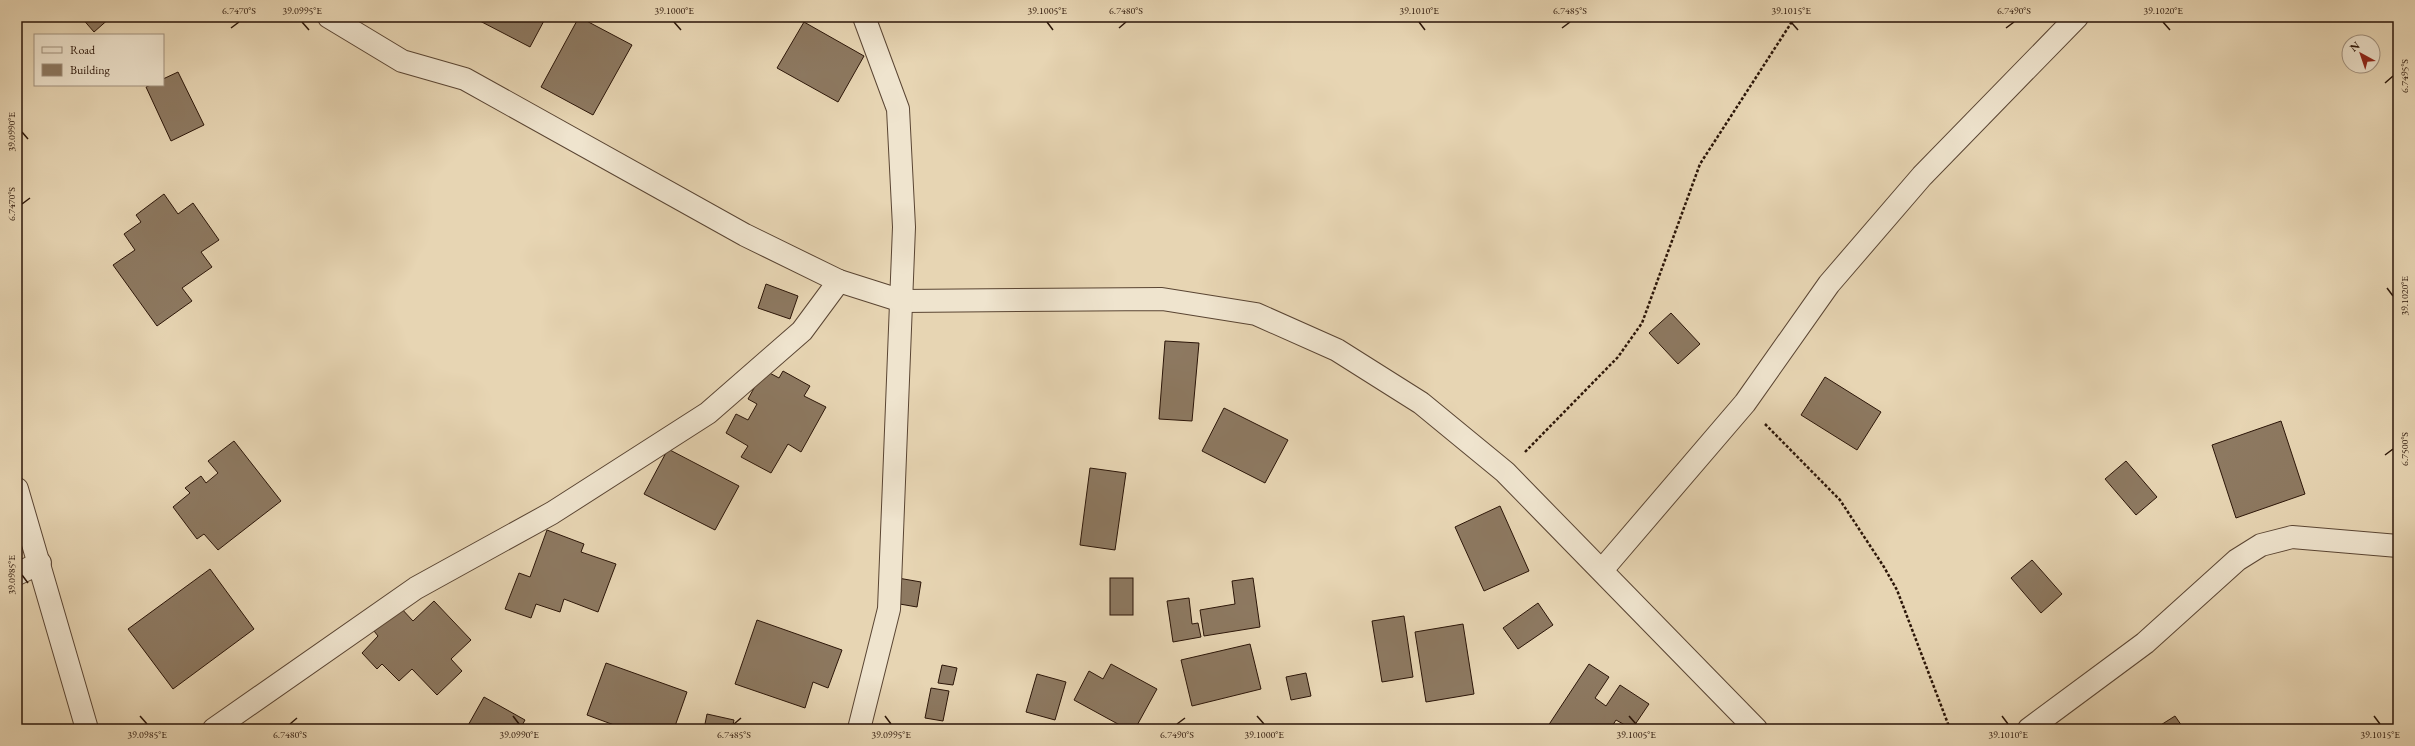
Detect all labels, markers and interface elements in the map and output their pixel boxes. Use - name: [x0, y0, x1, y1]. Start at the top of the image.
- text: 6.7470°S: [222, 4, 256, 17]
- text: 39.0995°E: [282, 4, 322, 17]
- text: 39.1000°E: [654, 4, 694, 17]
- text: 39.1005°E: [1027, 4, 1067, 17]
- text: 6.7480°S: [1109, 4, 1143, 17]
- text: 39.1010°E: [1399, 4, 1439, 17]
- text: 6.7485°S: [1553, 4, 1587, 17]
- text: 39.1015°E: [1771, 4, 1811, 17]
- text: 6.7490°S: [1997, 4, 2031, 17]
- text: 39.1020°E: [2143, 4, 2183, 17]
- legend: [34, 34, 164, 86]
- north arrow: [2341, 34, 2381, 74]
- text: N: [2347, 38, 2363, 55]
- text: Road: [70, 42, 96, 58]
- text: 6.7495°S: [2398, 59, 2411, 93]
- text: Building: [70, 62, 111, 78]
- text: 39.0990°E: [5, 112, 18, 152]
- text: 6.7470°S: [5, 187, 18, 221]
- text: 39.1020°E: [2398, 276, 2411, 316]
- text: 6.7500°S: [2398, 432, 2411, 466]
- text: 39.0985°E: [5, 555, 18, 595]
- text: 39.0985°E: [127, 728, 167, 741]
- text: 6.7480°S: [273, 728, 307, 741]
- text: 39.0990°E: [499, 728, 539, 741]
- text: 6.7485°S: [717, 728, 751, 741]
- text: 39.0995°E: [871, 728, 911, 741]
- text: 6.7490°S: [1160, 728, 1194, 741]
- text: 39.1000°E: [1244, 728, 1284, 741]
- text: 39.1005°E: [1616, 728, 1656, 741]
- text: 39.1010°E: [1988, 728, 2028, 741]
- text: 39.1015°E: [2360, 728, 2400, 741]

